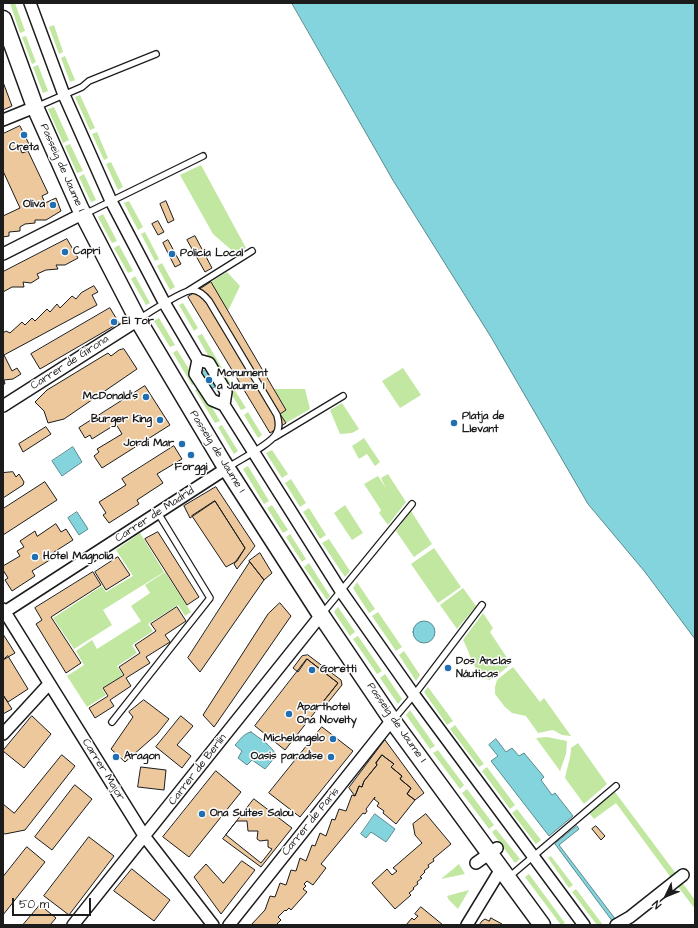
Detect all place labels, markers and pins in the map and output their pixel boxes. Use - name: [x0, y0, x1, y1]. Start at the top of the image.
- marker: Creta: [19, 130, 29, 140]
- place label: Creta: [9, 141, 39, 155]
- place label: Oliva: [23, 198, 45, 212]
- marker: Oliva: [48, 200, 58, 210]
- place label: Capri: [73, 245, 100, 259]
- marker: Capri: [60, 247, 70, 257]
- place label: Policía Local: [180, 247, 243, 261]
- marker: Policía Local: [167, 249, 177, 259]
- place label: El Tor: [122, 315, 154, 329]
- marker: El Tor: [109, 317, 119, 327]
- place label: Monument a Jaume I: [217, 367, 268, 393]
- marker: Monument a Jaume I: [204, 375, 214, 385]
- place label: McDonald's: [83, 390, 138, 404]
- marker: McDonald's: [141, 392, 151, 402]
- place label: Platja de Llevant: [462, 410, 504, 436]
- place label: Burger King: [91, 413, 152, 427]
- marker: Burger King: [155, 415, 165, 425]
- marker: Platja de Llevant: [449, 418, 459, 428]
- place label: Jordi Mar: [123, 437, 174, 451]
- marker: Jordi Mar: [177, 439, 187, 449]
- marker: Forggi: [186, 450, 196, 460]
- place label: Forggi: [175, 461, 207, 475]
- place label: Hotel Magnolia: [43, 550, 113, 564]
- marker: Hotel Magnolia: [30, 552, 40, 562]
- place label: Dos Anclas Náuticas: [456, 655, 512, 681]
- place label: Goretti: [320, 663, 356, 677]
- marker: Dos Anclas Náuticas: [443, 663, 453, 673]
- marker: Goretti: [307, 665, 317, 675]
- place label: Aparthotel Ona Novelty: [297, 701, 357, 727]
- marker: Aparthotel Ona Novelty: [284, 709, 294, 719]
- place label: Michelangelo: [264, 732, 325, 746]
- marker: Michelangelo: [328, 734, 338, 744]
- place label: Aragon: [124, 750, 160, 764]
- place label: Oasis paradise: [251, 750, 323, 764]
- marker: Aragon: [111, 752, 121, 762]
- marker: Oasis paradise: [326, 752, 336, 762]
- place label: Ona Suites Salou: [210, 807, 294, 821]
- marker: Ona Suites Salou: [197, 809, 207, 819]

